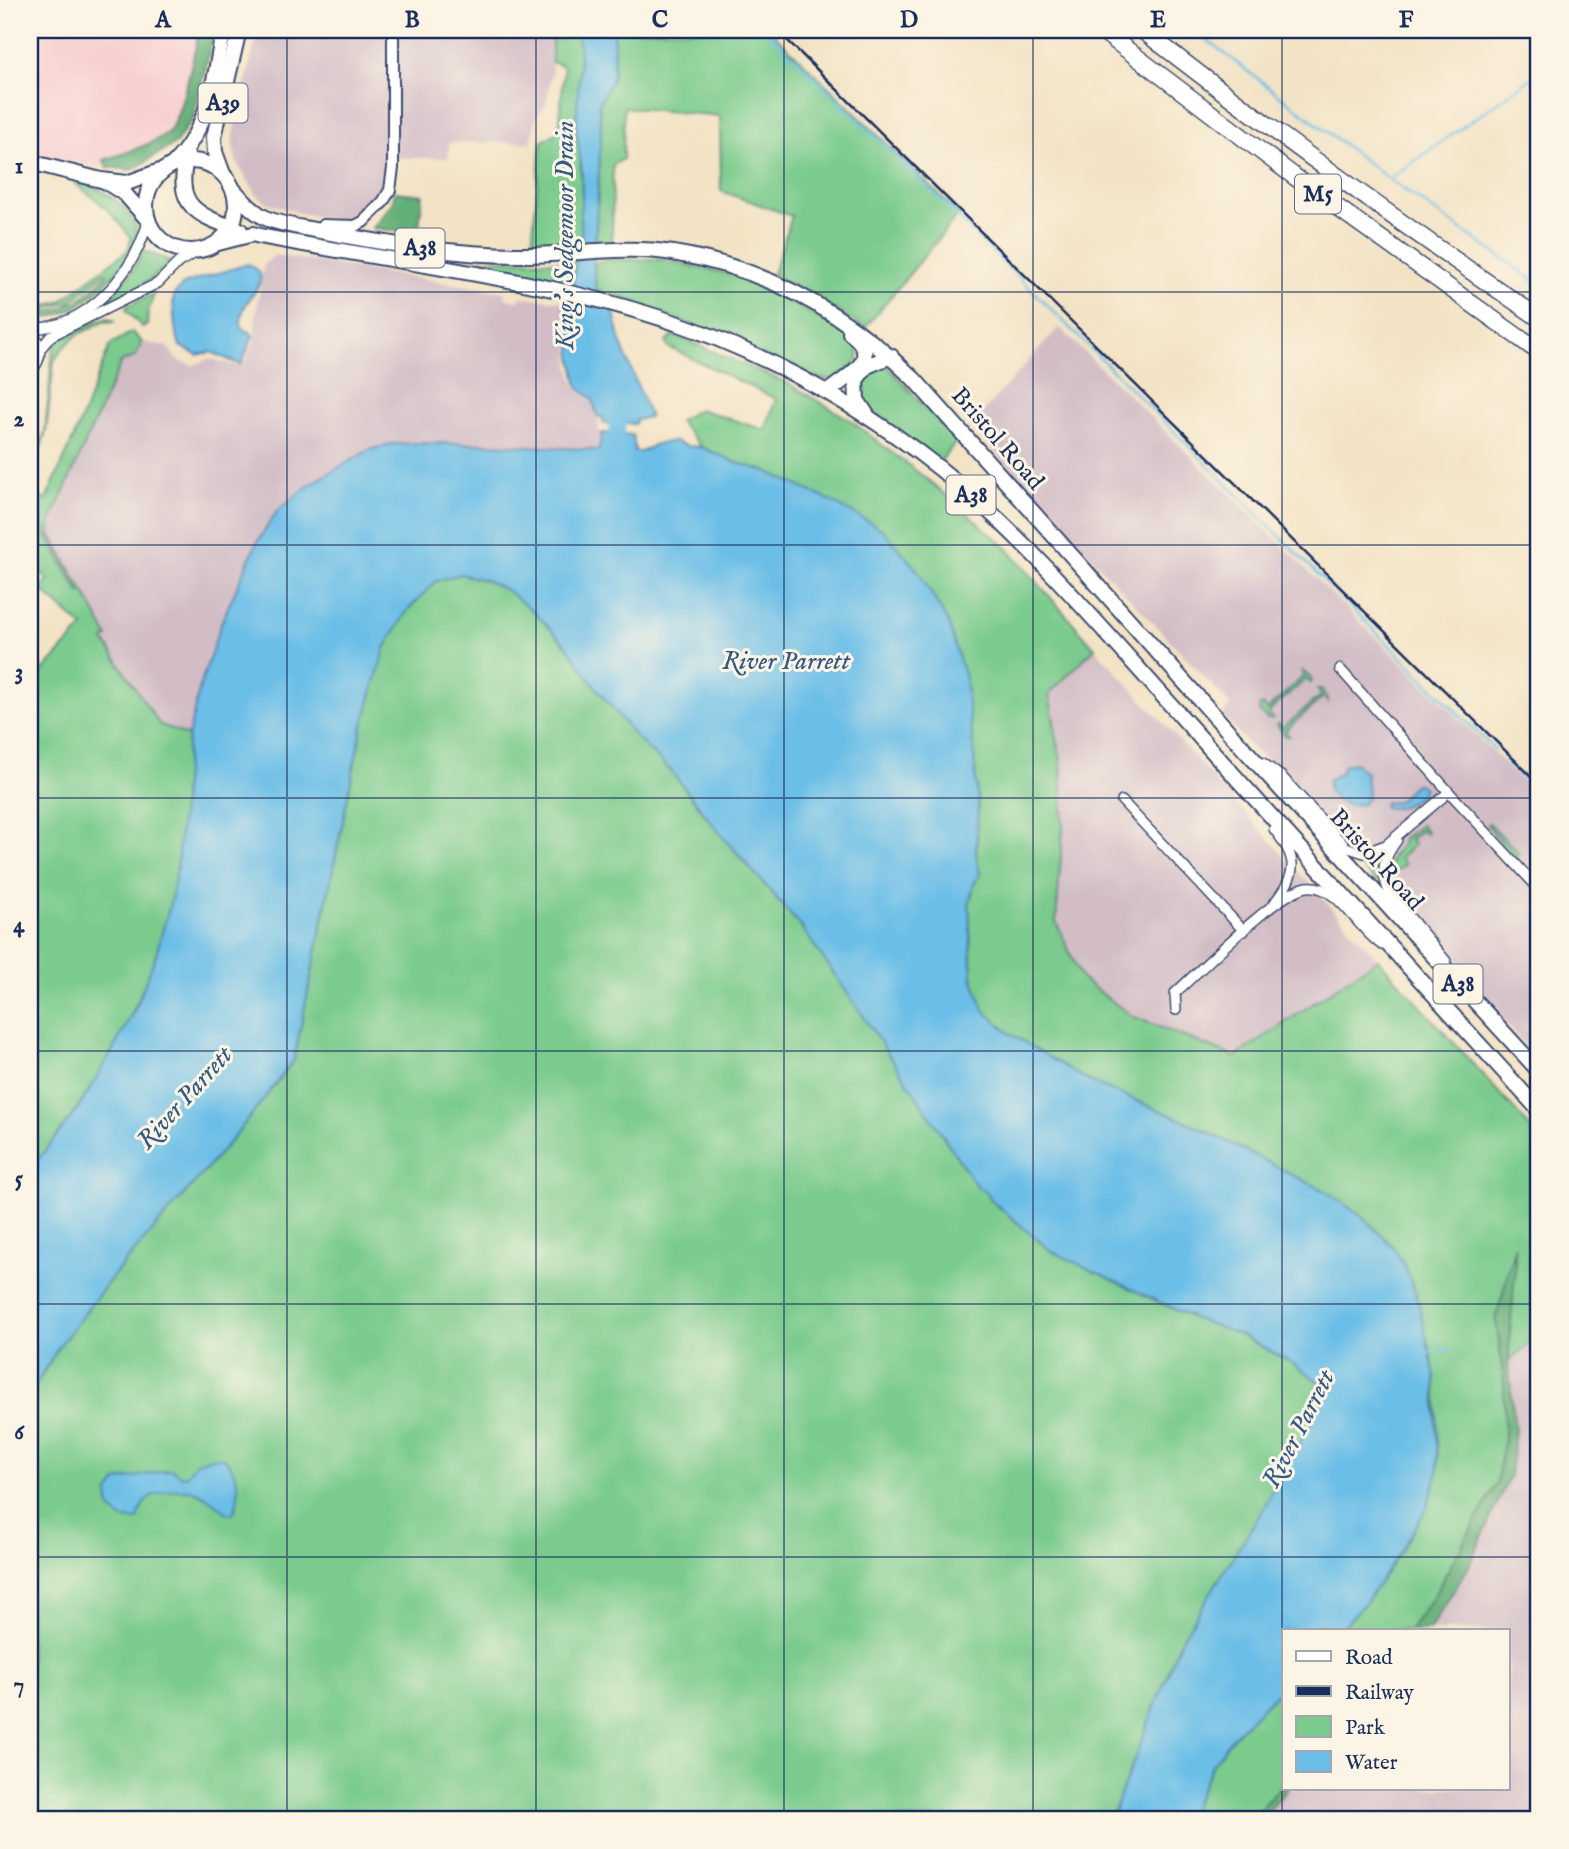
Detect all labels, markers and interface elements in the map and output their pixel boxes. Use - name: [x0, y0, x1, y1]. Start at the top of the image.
- text: A: [154, 6, 172, 35]
- text: B: [404, 6, 420, 35]
- text: C: [652, 6, 669, 35]
- text: D: [900, 6, 918, 35]
- text: E: [1150, 6, 1166, 35]
- text: F: [1399, 6, 1414, 35]
- road number: A39: [198, 83, 248, 122]
- water label: King's Sedgemoor Drain: [549, 121, 583, 350]
- text: 1: [15, 152, 23, 181]
- road number: M5: [1295, 174, 1341, 214]
- road number: A38: [396, 229, 444, 268]
- street label: Bristol Road: [944, 381, 1050, 497]
- text: 2: [14, 405, 25, 434]
- road number: A38: [946, 475, 996, 514]
- water label: River Parrett: [722, 645, 852, 678]
- text: 3: [15, 658, 23, 687]
- street label: Bristol Road: [1322, 803, 1430, 918]
- text: 4: [13, 911, 25, 940]
- road number: A38: [1434, 965, 1482, 1004]
- water label: River Parrett: [130, 1038, 241, 1157]
- text: 5: [15, 1165, 24, 1194]
- water label: River Parrett: [1255, 1363, 1344, 1494]
- text: 6: [14, 1418, 25, 1447]
- legend: [1282, 1629, 1510, 1790]
- text: Road: [1345, 1645, 1393, 1672]
- text: 7: [14, 1671, 24, 1700]
- text: Railway: [1345, 1680, 1415, 1707]
- text: Park: [1345, 1715, 1386, 1742]
- text: Water: [1345, 1750, 1398, 1777]

